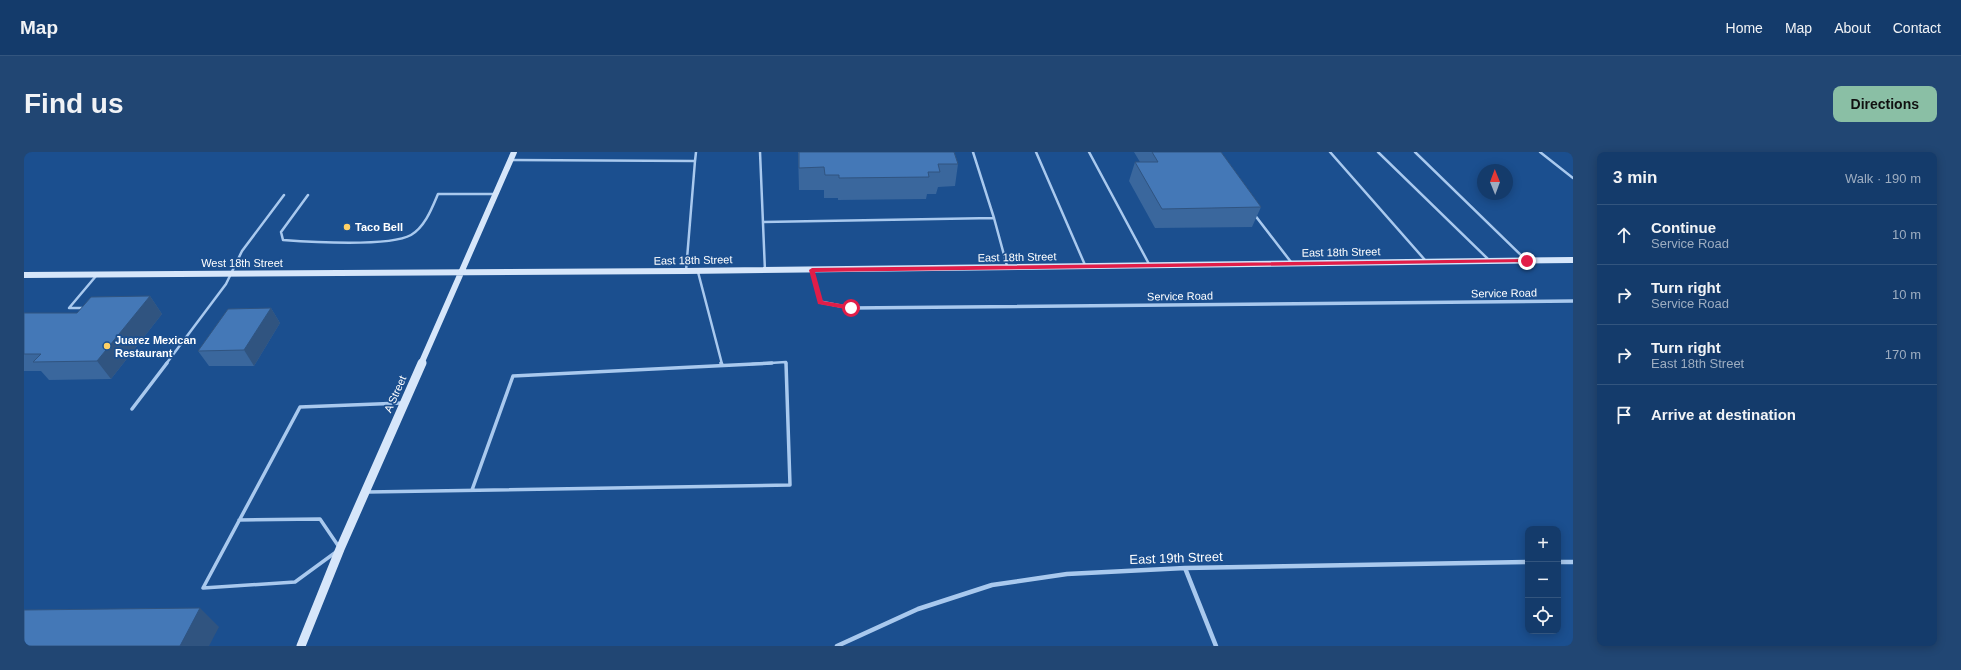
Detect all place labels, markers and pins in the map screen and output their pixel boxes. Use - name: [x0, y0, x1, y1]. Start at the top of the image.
- place label: Taco Bell: [355, 221, 403, 233]
- marker: Taco Bell: [342, 222, 352, 232]
- place label: Juarez Mexican Restaurant: [115, 334, 197, 359]
- marker: Juarez Mexican Restaurant: [102, 341, 112, 351]

